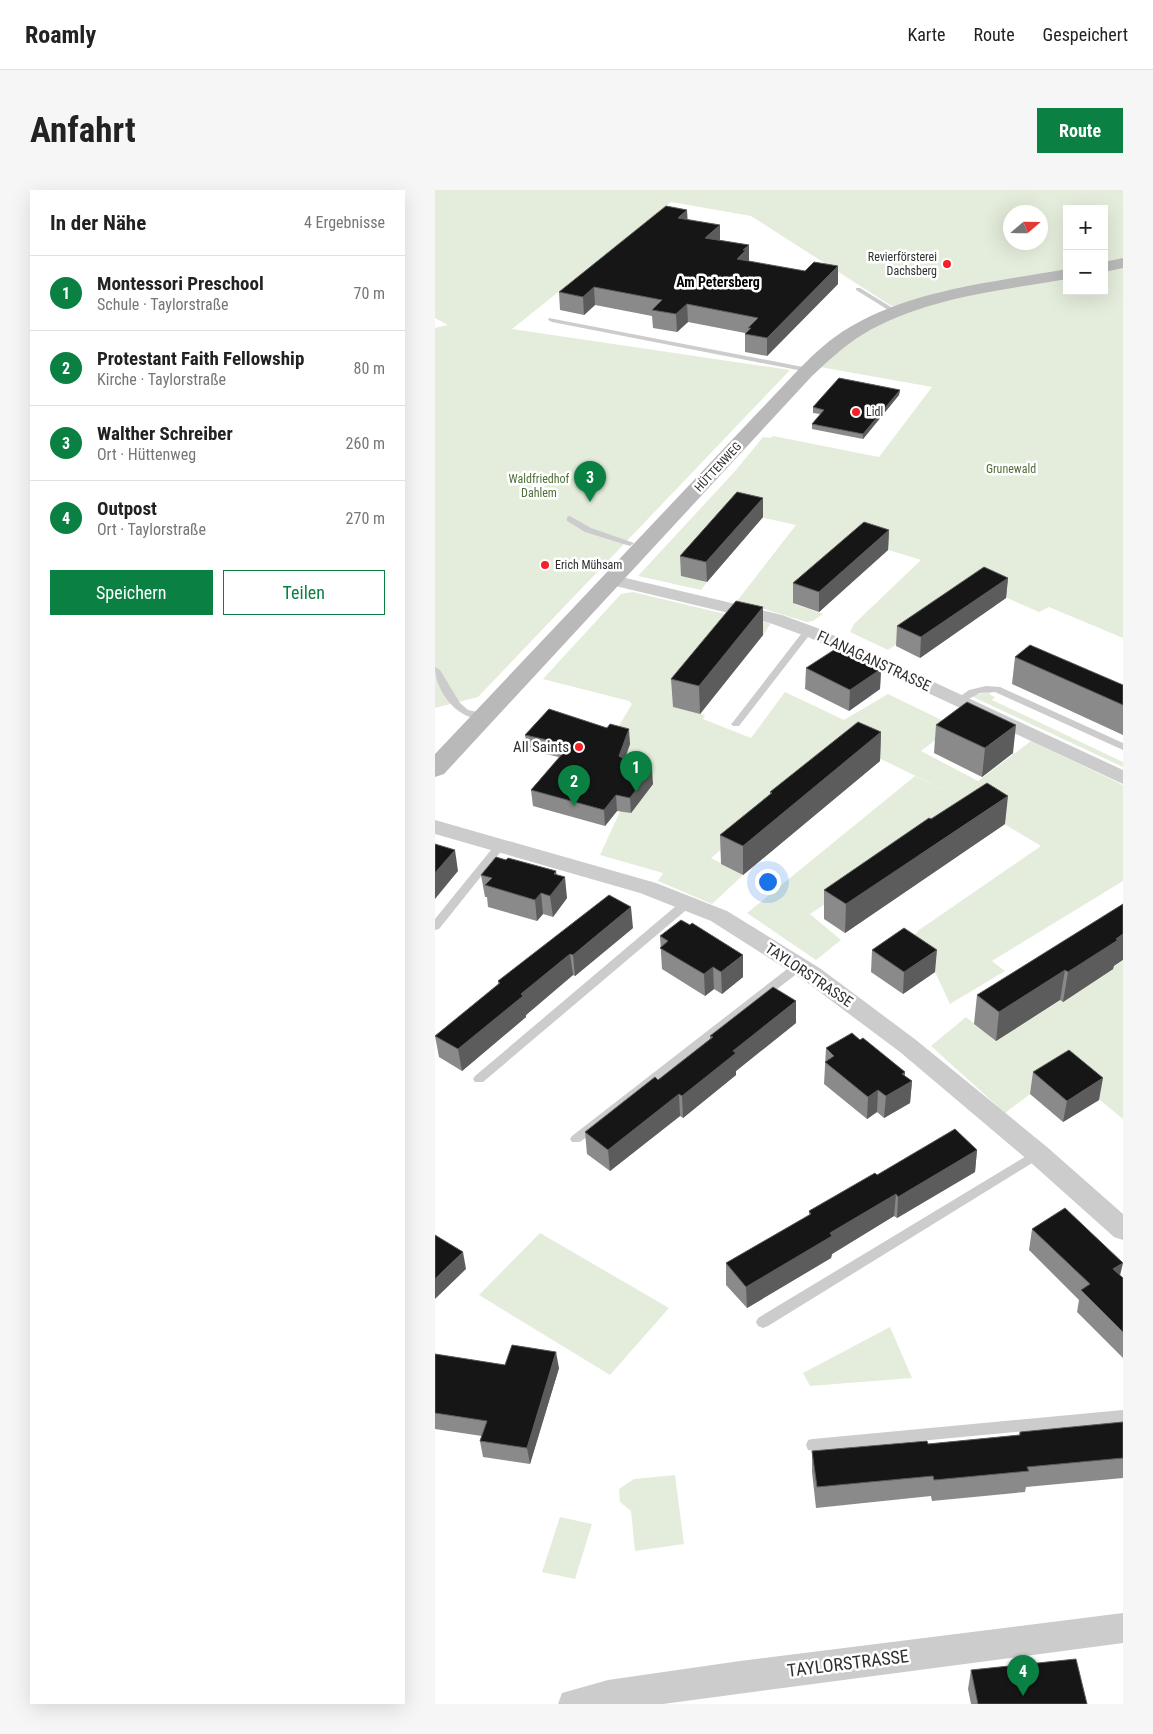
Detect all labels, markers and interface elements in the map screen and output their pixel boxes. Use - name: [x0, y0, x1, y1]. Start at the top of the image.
- text: Roamly: [25, 21, 96, 49]
- text: Karte: [907, 24, 946, 45]
- text: Route: [974, 24, 1015, 45]
- text: Gespeichert: [1043, 24, 1128, 45]
- button: Route: [1037, 108, 1123, 153]
- text: Anfahrt: [30, 110, 136, 151]
- north arrow: [1003, 205, 1048, 250]
- map controls: [1063, 205, 1108, 295]
- button: +: [1063, 205, 1108, 250]
- text: In der Nähe: [50, 211, 146, 235]
- text: 4 Ergebnisse: [304, 213, 385, 232]
- place label: Revierförsterei Dachsberg: [868, 250, 937, 278]
- button: −: [1063, 250, 1108, 295]
- marker: Revierförsterei Dachsberg: [941, 258, 953, 270]
- text: Montessori Preschool: [97, 272, 264, 295]
- district label: Am Petersberg: [676, 274, 760, 290]
- text: 1: [62, 284, 70, 303]
- text: 70 m: [353, 284, 385, 303]
- text: Schule · Taylorstraße: [97, 295, 229, 314]
- text: Protestant Faith Fellowship: [97, 347, 304, 370]
- text: 2: [62, 359, 70, 378]
- text: 80 m: [353, 359, 385, 378]
- text: Kirche · Taylorstraße: [97, 370, 226, 389]
- place label: Lidl: [866, 405, 883, 419]
- marker: Lidl: [850, 406, 862, 418]
- text: Walther Schreiber: [97, 422, 233, 445]
- text: 3: [62, 434, 70, 453]
- text: 260 m: [346, 434, 385, 453]
- street label: HÜTTENWEG: [691, 439, 744, 495]
- text: Ort · Hüttenweg: [97, 445, 196, 464]
- pin: 3: [574, 461, 606, 502]
- park label: Grunewald: [986, 462, 1036, 476]
- park label: Waldfriedhof Dahlem: [509, 472, 570, 500]
- text: Outpost: [97, 497, 157, 520]
- text: 4: [62, 509, 70, 528]
- text: 270 m: [346, 509, 385, 528]
- text: Ort · Taylorstraße: [97, 520, 206, 539]
- place label: Erich Mühsam: [555, 558, 622, 572]
- marker: Erich Mühsam: [539, 559, 551, 571]
- button: Speichern: [50, 570, 213, 615]
- button: Teilen: [223, 570, 385, 615]
- street label: FLANAGANSTRASSE: [814, 627, 934, 695]
- place label: All Saints: [513, 738, 569, 756]
- marker: All Saints: [573, 741, 585, 753]
- pin: 1: [620, 751, 652, 792]
- pin: 2: [558, 765, 590, 806]
- your location: [755, 869, 781, 895]
- street label: TAYLORSTRASSE: [762, 939, 856, 1011]
- street label: TAYLORSTRASSE: [786, 1645, 910, 1681]
- pin: 4: [1007, 1655, 1039, 1696]

